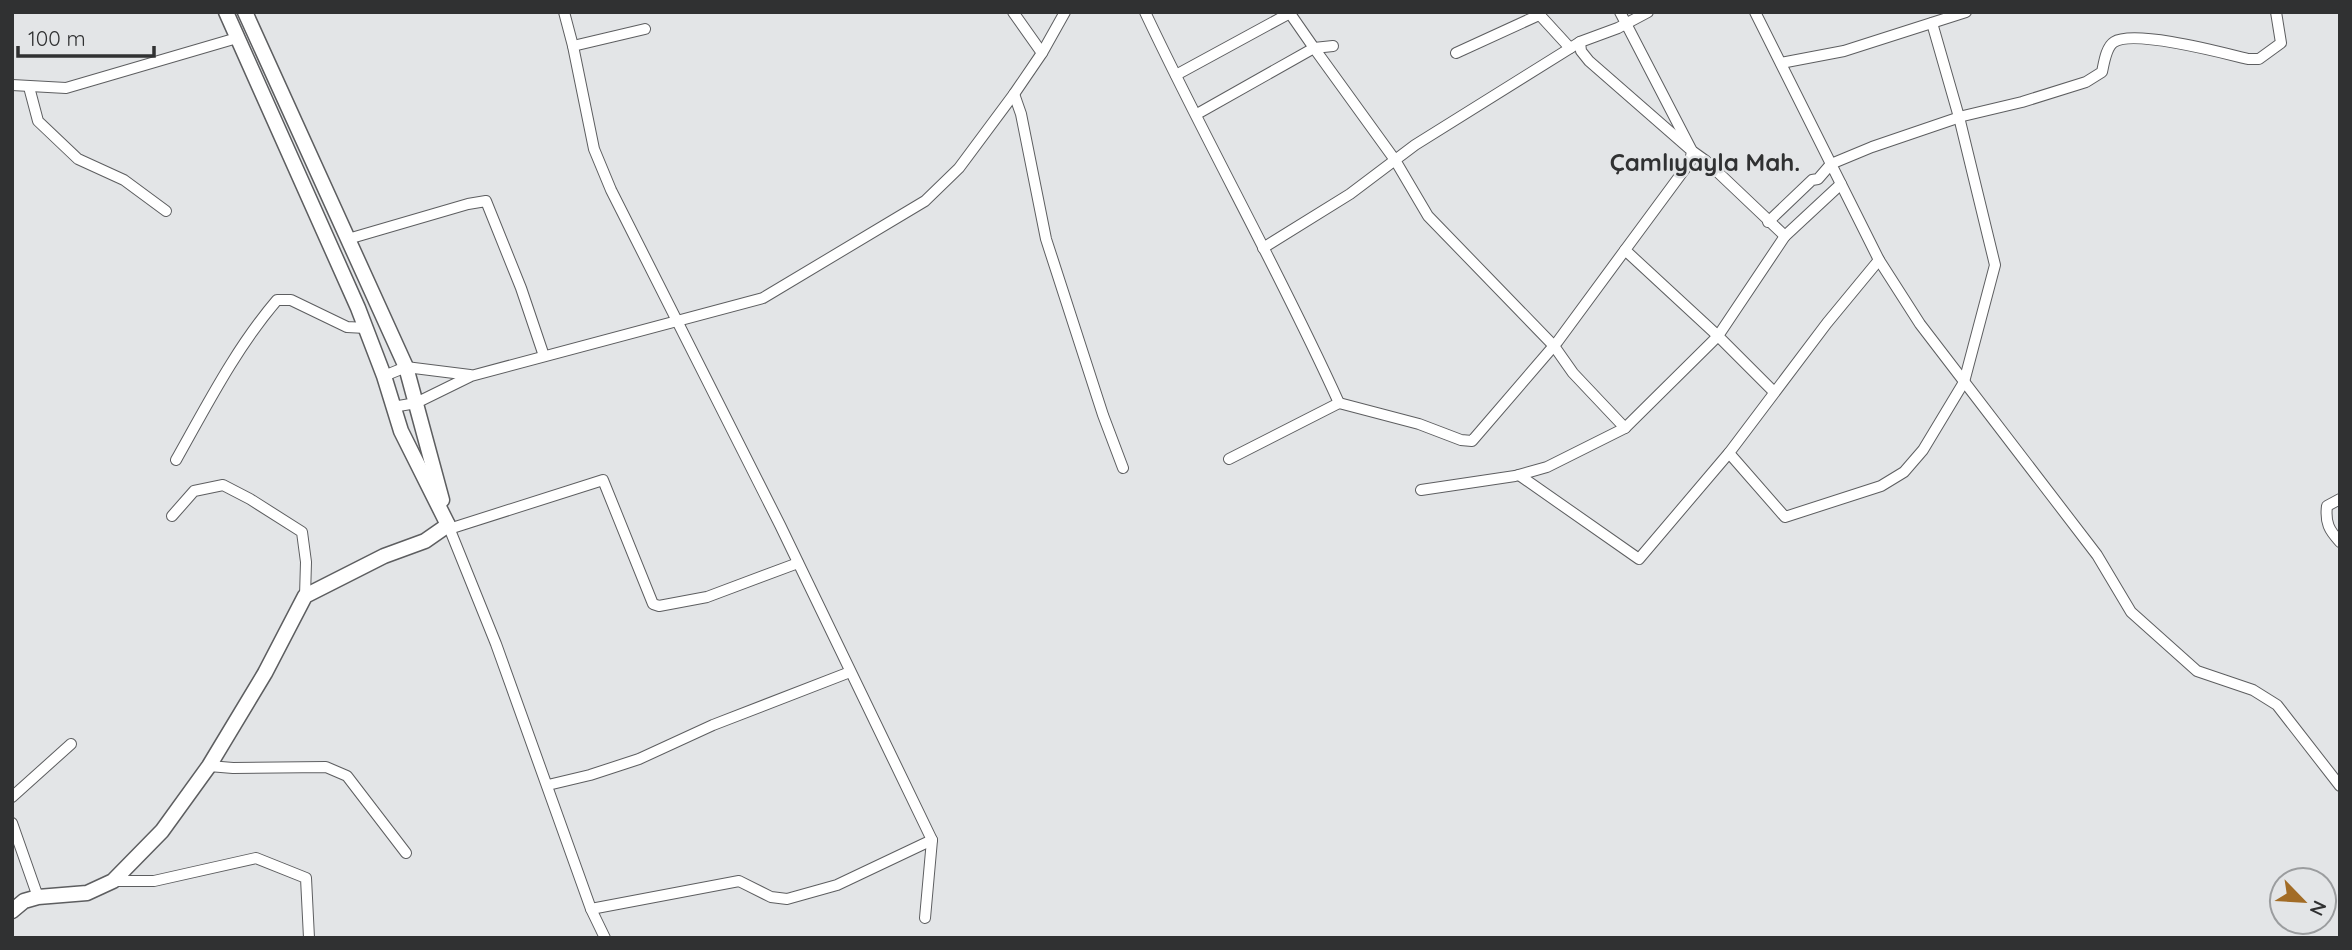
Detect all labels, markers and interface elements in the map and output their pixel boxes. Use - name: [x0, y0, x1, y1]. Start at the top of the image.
- scale bar: [18, 14, 154, 58]
- text: 100 m: [28, 25, 86, 51]
- district label: Çamlıyayla Mah.: [1610, 147, 1800, 177]
- north arrow: [2268, 866, 2338, 936]
- text: N: [2305, 897, 2332, 920]

